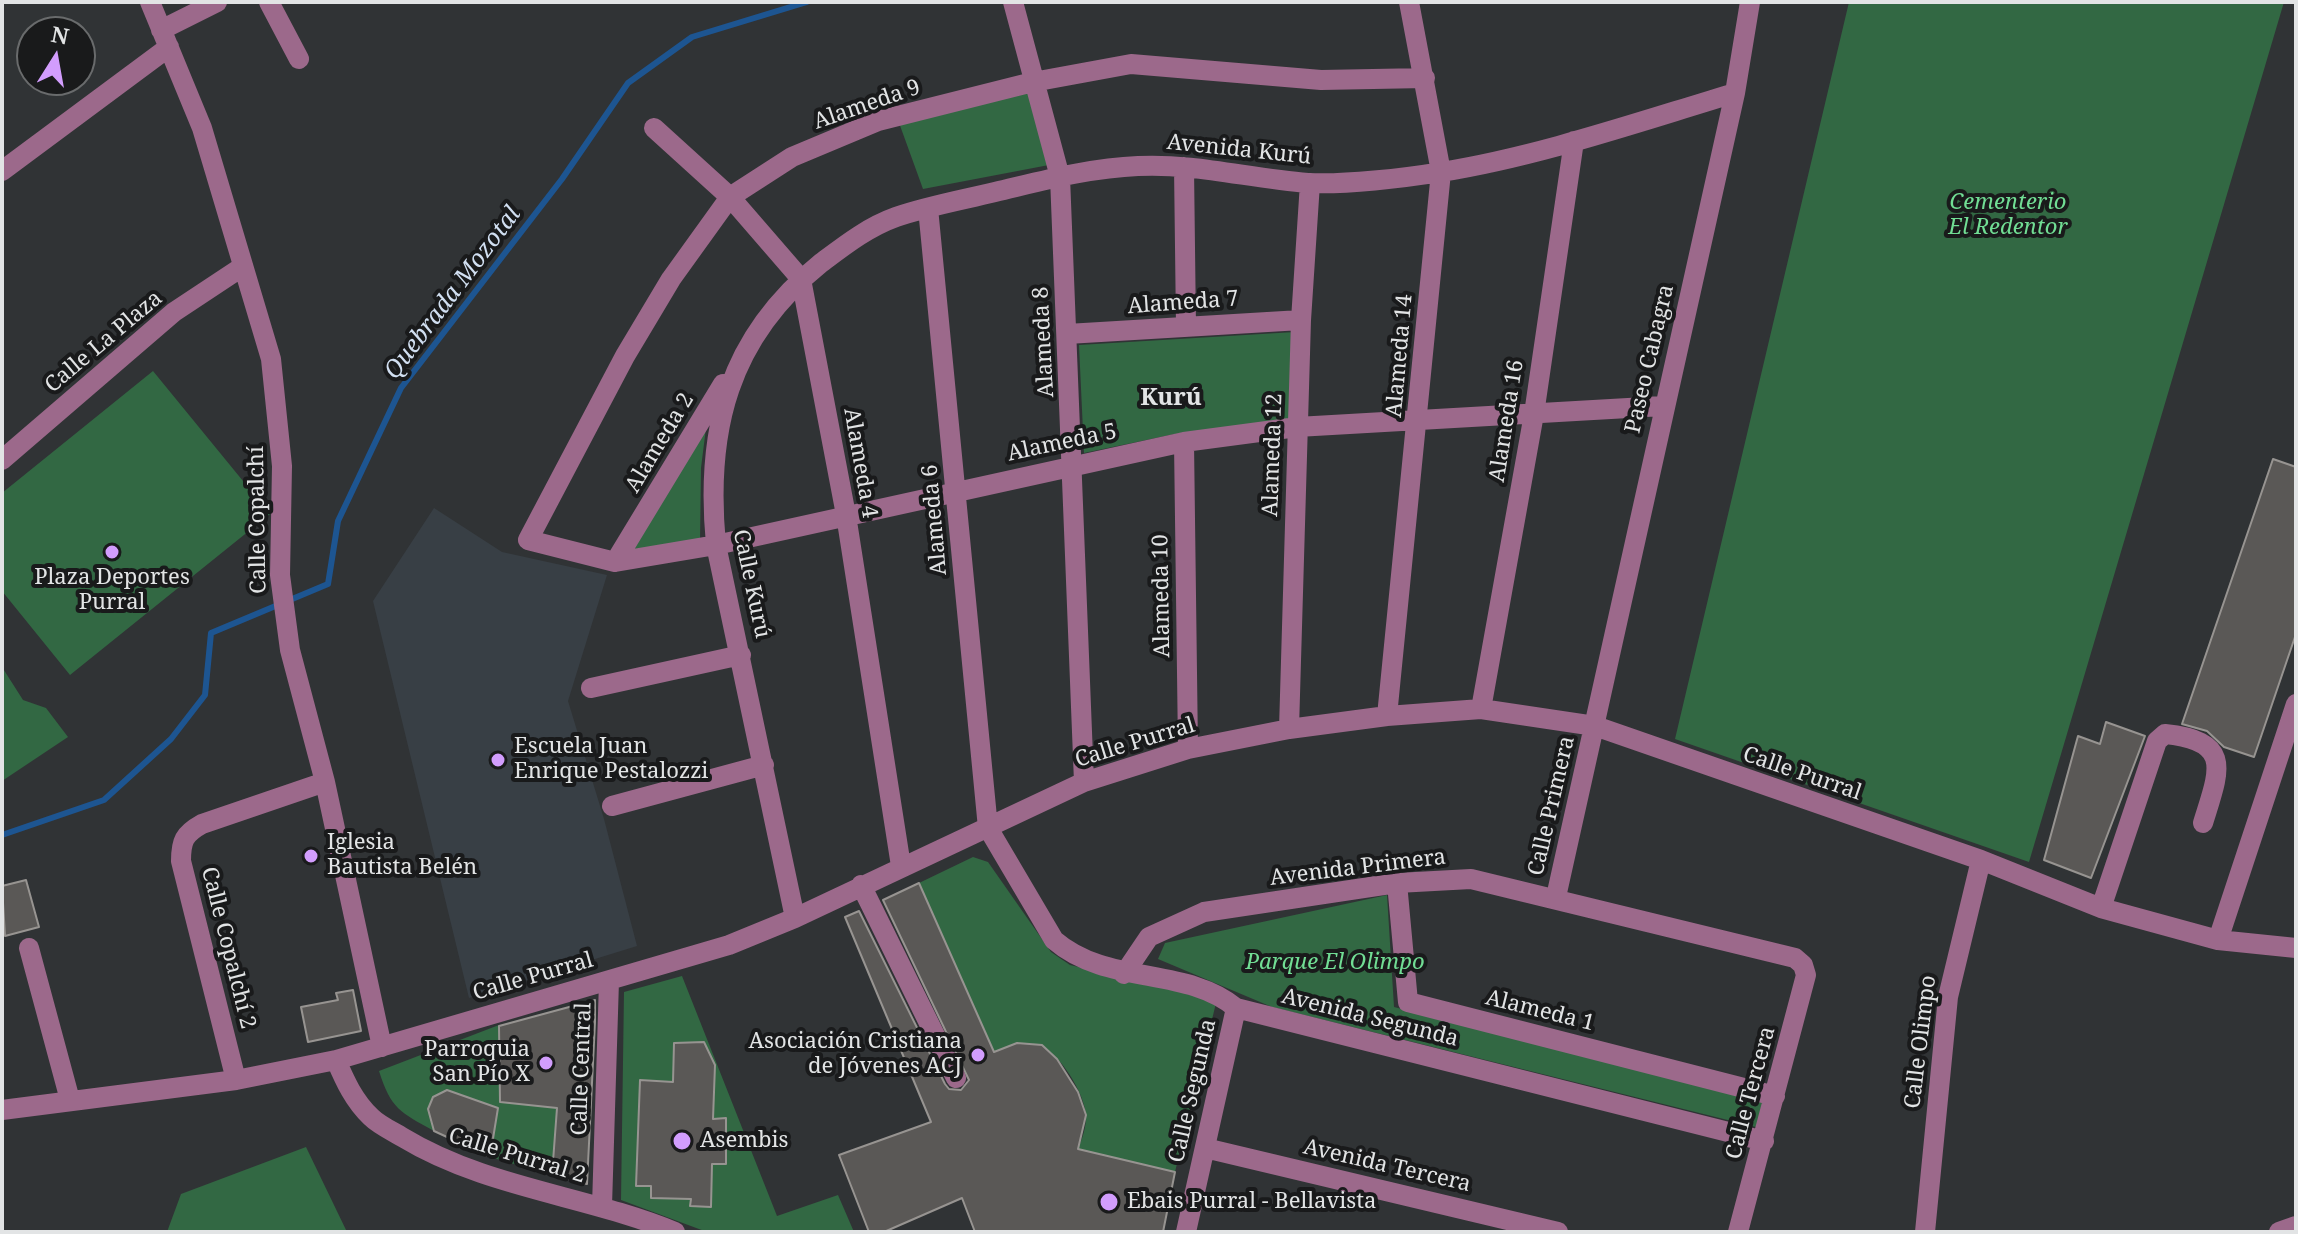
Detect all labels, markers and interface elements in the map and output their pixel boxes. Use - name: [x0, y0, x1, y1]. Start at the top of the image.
- north arrow: [16, 16, 96, 96]
- text: N: [49, 18, 72, 51]
- street label: Alameda 9: [810, 74, 924, 136]
- street label: Avenida Kurú: [1166, 129, 1312, 171]
- park label: Cementerio El Redentor: [1948, 190, 2068, 242]
- water label: Quebrada Mozotal: [379, 201, 527, 385]
- street label: Paseo Cabagra: [1620, 282, 1680, 436]
- street label: Calle La Plaza: [40, 285, 168, 399]
- street label: Alameda 8: [1028, 286, 1060, 398]
- street label: Alameda 7: [1127, 286, 1239, 320]
- street label: Alameda 14: [1381, 293, 1419, 419]
- street label: Alameda 16: [1484, 358, 1530, 484]
- district label: Kurú: [1140, 384, 1202, 412]
- street label: Alameda 2: [620, 389, 700, 497]
- street label: Alameda 12: [1258, 393, 1288, 517]
- street label: Alameda 4: [837, 406, 883, 520]
- street label: Alameda 5: [1005, 419, 1119, 467]
- street label: Calle Copalchí: [244, 446, 272, 594]
- street label: Alameda 6: [917, 463, 953, 577]
- street label: Calle Kurú: [727, 527, 775, 641]
- street label: Alameda 10: [1148, 534, 1176, 658]
- marker: Plaza Deportes Purral: [103, 543, 121, 561]
- place label: Plaza Deportes Purral: [34, 565, 190, 616]
- street label: Calle Purral: [1072, 712, 1198, 774]
- place label: Escuela Juan Enrique Pestalozzi: [514, 734, 708, 786]
- street label: Calle Primera: [1523, 734, 1581, 878]
- street label: Calle Purral: [1739, 741, 1865, 807]
- marker: Escuela Juan Enrique Pestalozzi: [489, 751, 507, 769]
- place label: Iglesia Bautista Belén: [327, 830, 477, 882]
- street label: Avenida Primera: [1269, 844, 1447, 892]
- marker: Iglesia Bautista Belén: [302, 847, 320, 865]
- street label: Calle Copalchí 2: [195, 864, 261, 1032]
- street label: Calle Purral: [470, 947, 596, 1007]
- park label: Parque El Olimpo: [1245, 950, 1425, 976]
- street label: Calle Olimpo: [1900, 974, 1942, 1110]
- street label: Avenida Segunda: [1279, 983, 1461, 1053]
- street label: Alameda 1: [1483, 985, 1597, 1037]
- street label: Calle Central: [566, 1002, 598, 1136]
- street label: Calle Segunda: [1164, 1017, 1222, 1165]
- street label: Calle Tercera: [1721, 1024, 1781, 1162]
- place label: Asociación Cristiana de Jóvenes ACJ: [749, 1029, 962, 1080]
- place label: Parroquia San Pío X: [424, 1037, 530, 1088]
- marker: Asociación Cristiana de Jóvenes ACJ: [969, 1046, 987, 1064]
- marker: Parroquia San Pío X: [537, 1054, 555, 1072]
- street label: Calle Purral 2: [445, 1123, 589, 1189]
- place label: Asembis: [700, 1128, 788, 1154]
- marker: Asembis: [671, 1130, 693, 1152]
- street label: Avenida Tercera: [1301, 1134, 1473, 1198]
- place label: Ebais Purral - Bellavista: [1127, 1189, 1376, 1215]
- marker: Ebais Purral - Bellavista: [1098, 1191, 1120, 1213]

